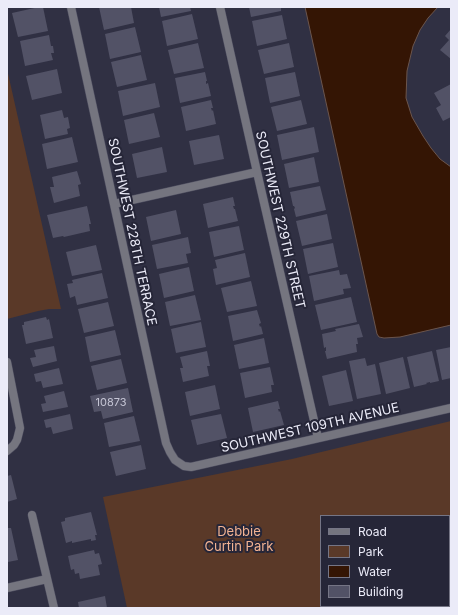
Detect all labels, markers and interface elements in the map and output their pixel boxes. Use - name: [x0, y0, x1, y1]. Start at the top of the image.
- street label: SOUTHWEST 229TH STREET: [252, 130, 308, 310]
- street label: SOUTHWEST 228TH TERRACE: [104, 137, 160, 327]
- house number: 10873: [95, 396, 127, 410]
- street label: SOUTHWEST 109TH AVENUE: [219, 400, 401, 456]
- legend: [320, 515, 450, 607]
- park label: Debbie Curtin Park: [205, 524, 273, 555]
- text: Road: [358, 524, 387, 539]
- text: Park: [358, 544, 384, 559]
- text: Water: [358, 564, 391, 579]
- text: Building: [358, 584, 403, 599]

